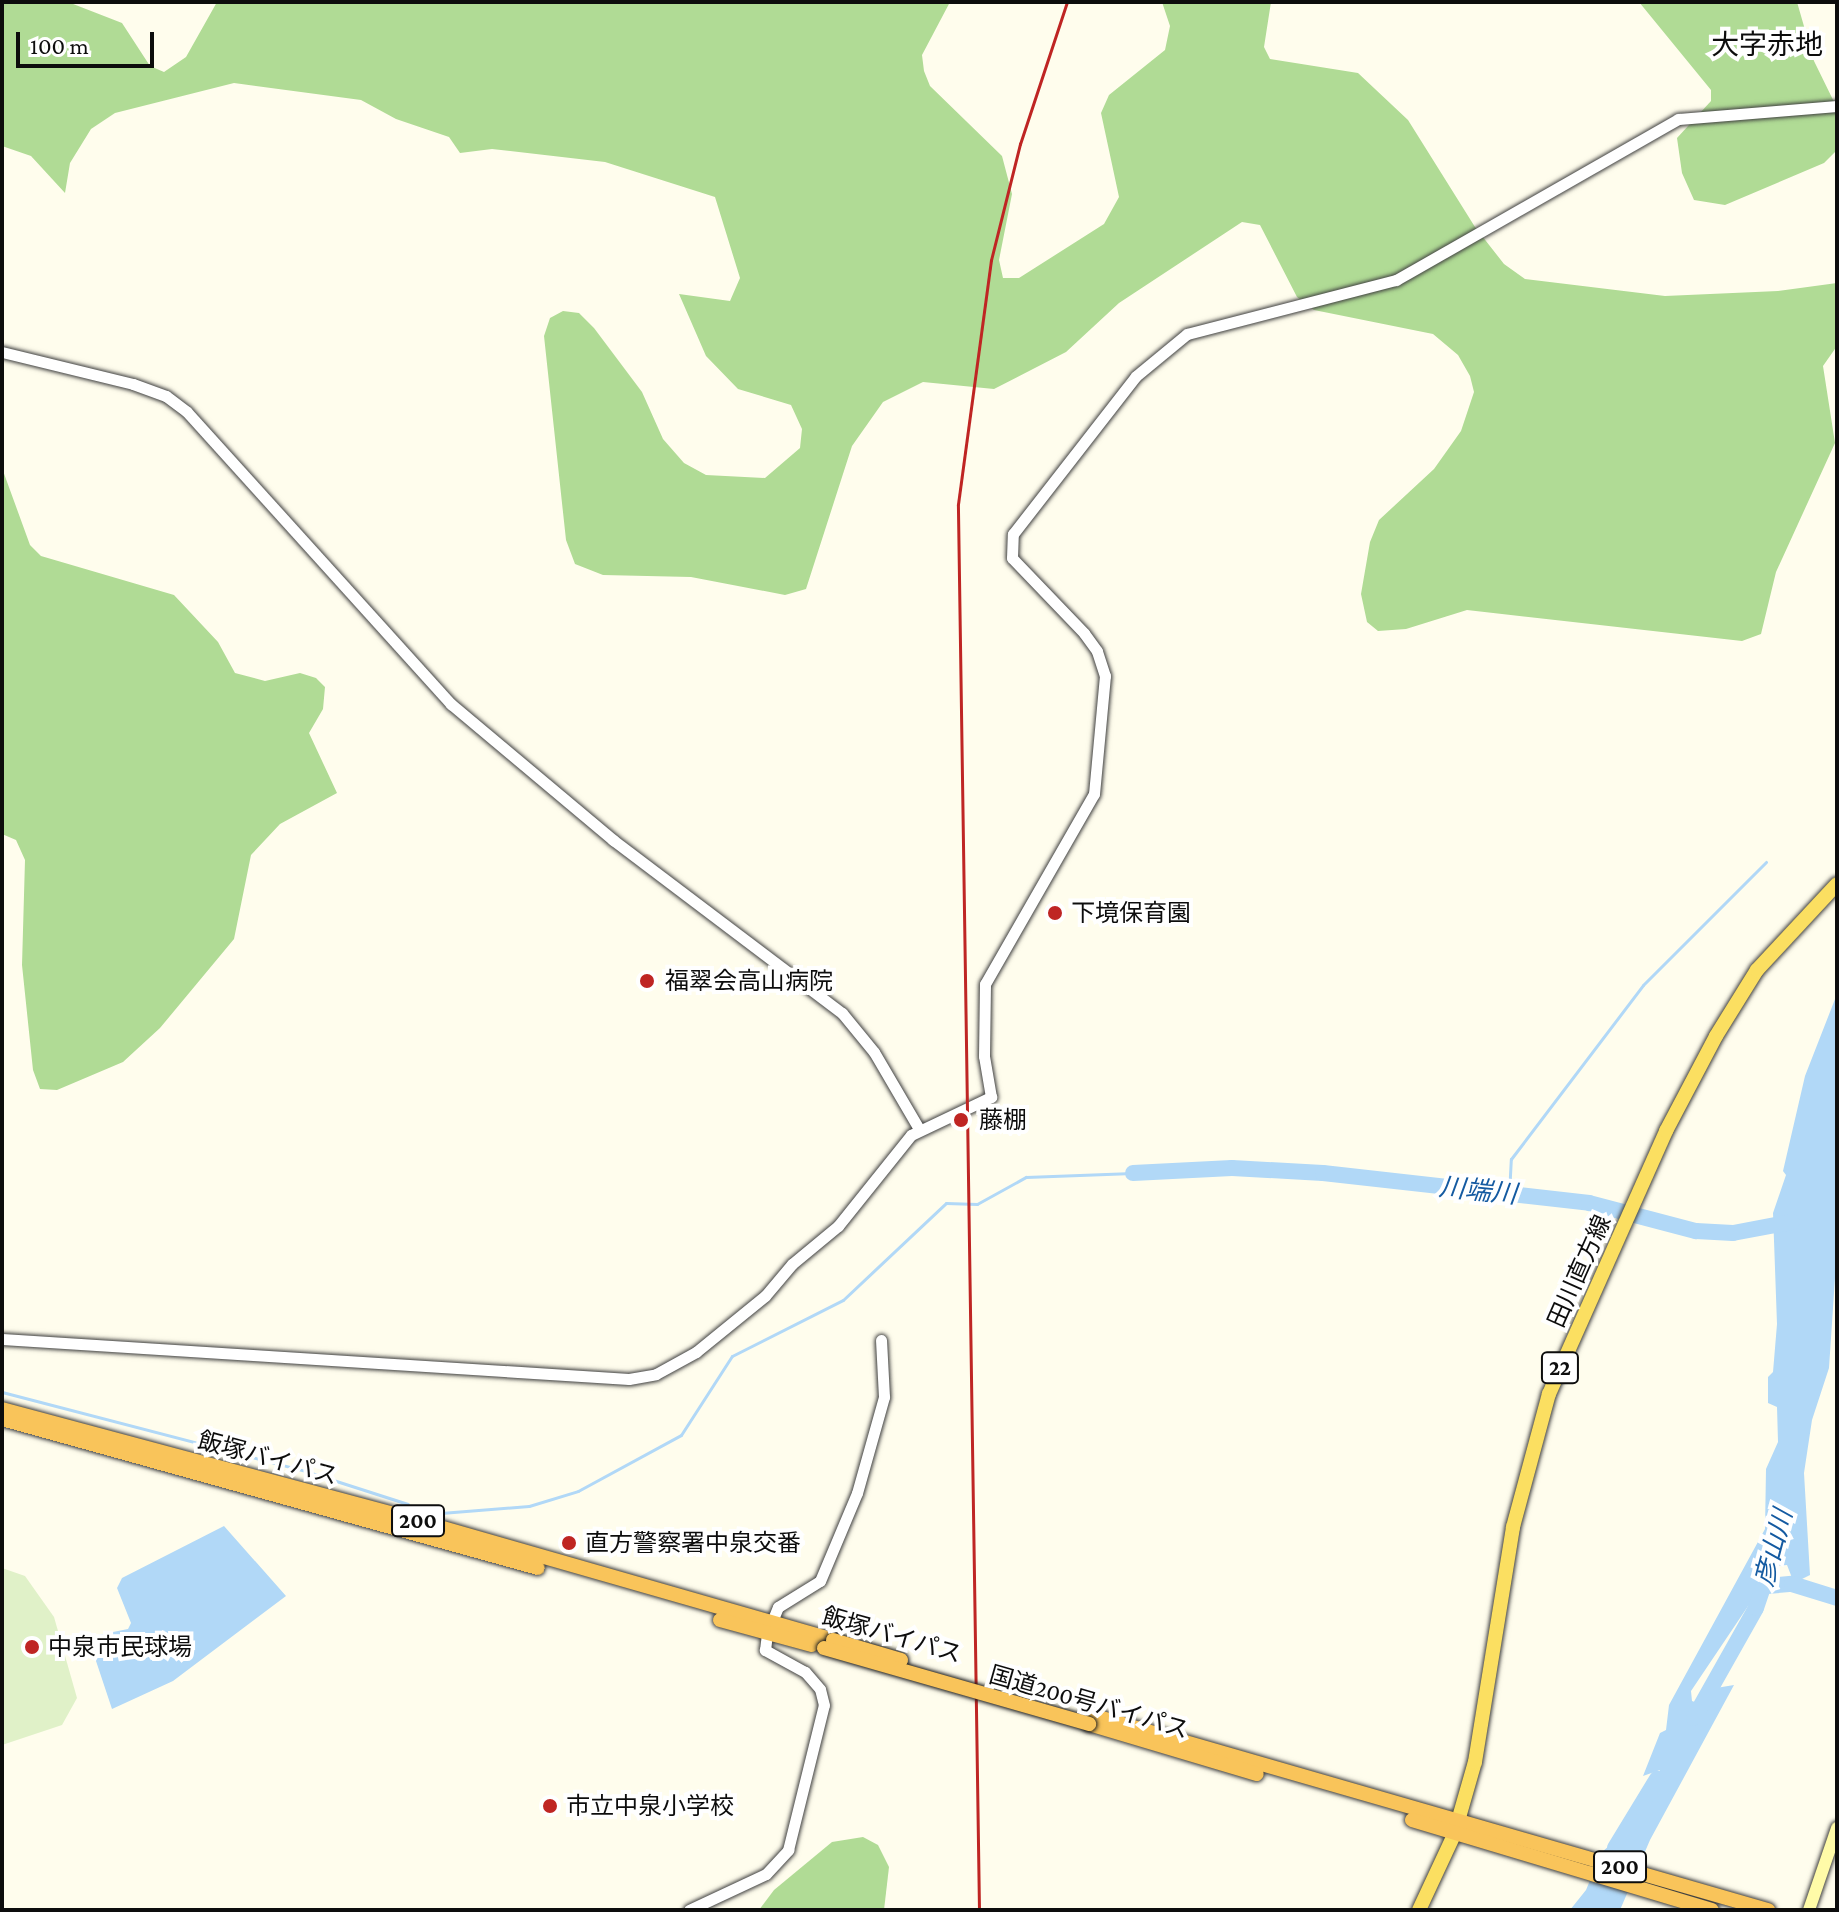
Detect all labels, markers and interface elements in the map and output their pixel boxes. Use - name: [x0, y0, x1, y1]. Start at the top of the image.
- scale bar: [20, 16, 158, 66]
- district label: 大字赤地: [1711, 28, 1823, 62]
- text: 100 m: [30, 32, 89, 59]
- place label: 下境保育園: [1071, 899, 1191, 927]
- marker: 下境保育園: [1046, 904, 1064, 922]
- place label: 福翠会高山病院: [665, 967, 833, 995]
- marker: 福翠会高山病院: [636, 970, 658, 992]
- place label: 藤棚: [979, 1106, 1027, 1134]
- marker: 藤棚: [950, 1109, 972, 1131]
- water label: 川端川: [1438, 1171, 1518, 1211]
- street label: 田川直方線: [1541, 1210, 1617, 1332]
- road number: 22: [1540, 1350, 1580, 1386]
- street label: 飯塚バイパス: [195, 1425, 341, 1491]
- road number: 200: [390, 1503, 446, 1539]
- water label: 彦山川: [1749, 1506, 1799, 1590]
- place label: 直方警察署中泉交番: [585, 1529, 801, 1557]
- marker: 直方警察署中泉交番: [560, 1534, 578, 1552]
- street label: 飯塚バイパス: [819, 1601, 965, 1669]
- place label: 中泉市民球場: [48, 1633, 192, 1661]
- marker: 中泉市民球場: [23, 1638, 41, 1656]
- street label: 国道200号バイパス: [986, 1660, 1192, 1744]
- place label: 市立中泉小学校: [566, 1792, 734, 1820]
- marker: 市立中泉小学校: [541, 1797, 559, 1815]
- road number: 200: [1592, 1849, 1648, 1885]

